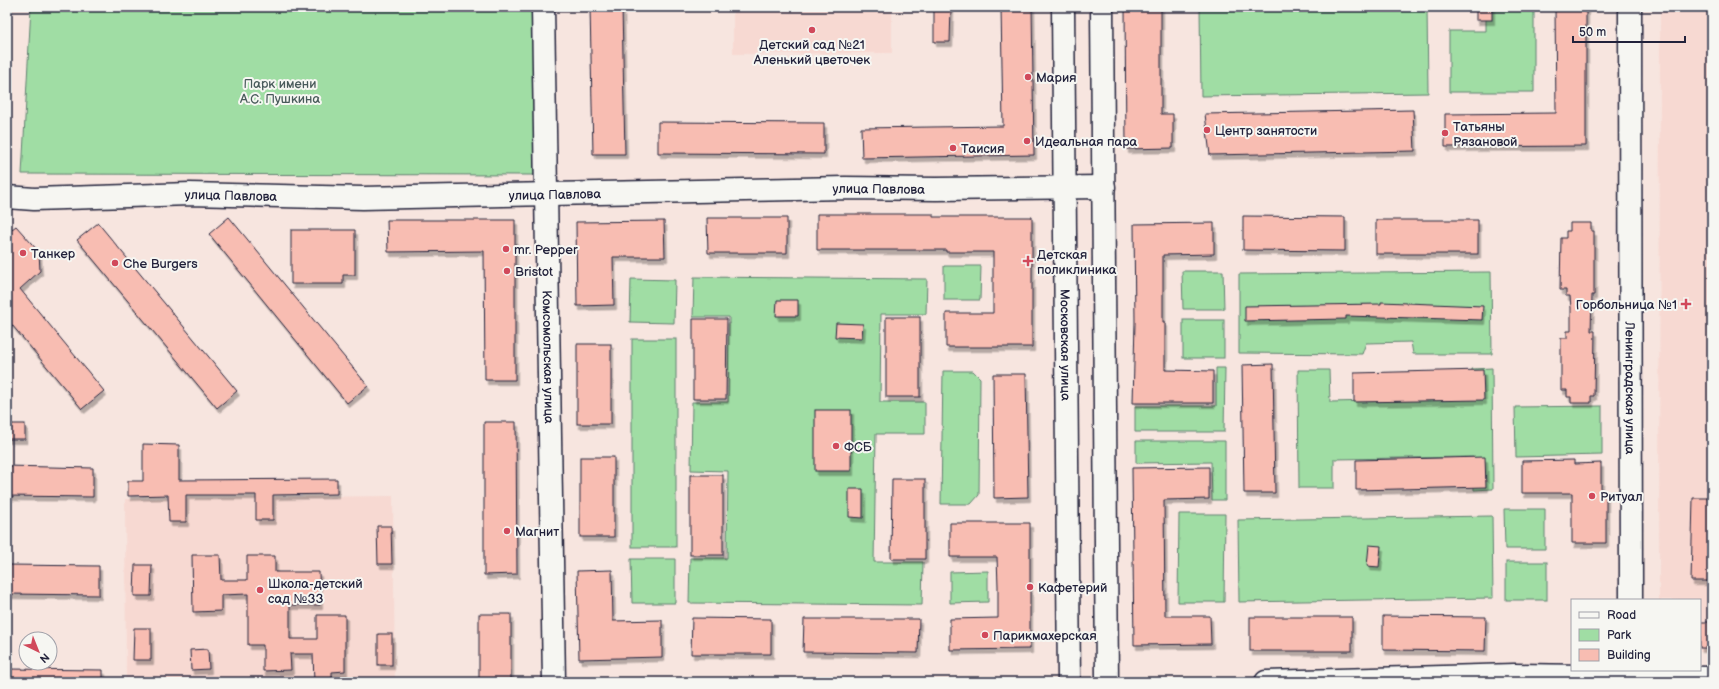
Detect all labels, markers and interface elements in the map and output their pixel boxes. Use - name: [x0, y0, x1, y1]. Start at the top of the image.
- scale bar: [1573, 18, 1685, 44]
- marker: Детский сад №21 Аленький цветочек: [807, 25, 817, 35]
- text: 50 m: [1579, 25, 1606, 40]
- place label: Детский сад №21 Аленький цветочек: [753, 37, 870, 68]
- place label: Мария: [1036, 70, 1076, 86]
- marker: Мария: [1023, 72, 1033, 82]
- park label: Парк имени А.С. Пушкина: [239, 76, 320, 107]
- place label: Татьяны Рязановой: [1453, 119, 1518, 150]
- place label: Центр занятости: [1215, 123, 1317, 139]
- marker: Центр занятости: [1202, 125, 1212, 135]
- marker: Татьяны Рязановой: [1440, 128, 1450, 138]
- place label: Идеальная пара: [1035, 134, 1138, 150]
- marker: Идеальная пара: [1022, 136, 1032, 146]
- place label: Таисия: [961, 141, 1004, 157]
- marker: Таисия: [948, 143, 958, 153]
- street label: улица Павлова: [832, 181, 925, 198]
- street label: улица Павлова: [508, 186, 601, 204]
- street label: улица Павлова: [184, 187, 278, 205]
- place label: mr. Pepper: [514, 242, 578, 258]
- marker: mr. Pepper: [501, 244, 511, 254]
- place label: Танкер: [31, 246, 76, 262]
- place label: Детская поликлиника: [1037, 247, 1117, 278]
- marker: Танкер: [18, 248, 28, 258]
- marker: Детская поликлиника: [1022, 255, 1034, 267]
- place label: Che Burgers: [123, 256, 198, 272]
- marker: Che Burgers: [110, 258, 120, 268]
- place label: Bristot: [515, 264, 553, 280]
- marker: Bristot: [502, 266, 512, 276]
- street label: Московская улица: [1057, 289, 1074, 401]
- street label: Комсомольская улица: [539, 290, 557, 424]
- place label: Горбольница №1: [1576, 297, 1677, 313]
- marker: Горбольница №1: [1680, 298, 1692, 310]
- street label: Ленинградская улица: [1622, 320, 1638, 455]
- place label: ФСБ: [844, 439, 872, 455]
- marker: ФСБ: [831, 441, 841, 451]
- place label: Ритуал: [1600, 489, 1643, 505]
- marker: Ритуал: [1587, 491, 1597, 501]
- place label: Магнит: [515, 524, 559, 540]
- marker: Магнит: [502, 526, 512, 536]
- place label: Школа-детский сад №33: [268, 576, 363, 607]
- place label: Кафетерий: [1038, 580, 1108, 596]
- marker: Кафетерий: [1025, 582, 1035, 592]
- marker: Школа-детский сад №33: [255, 585, 265, 595]
- legend: [1571, 599, 1701, 671]
- text: Road: [1607, 608, 1636, 623]
- place label: Парикмахерская: [993, 628, 1097, 644]
- text: Park: [1607, 628, 1631, 643]
- marker: Парикмахерская: [980, 630, 990, 640]
- north arrow: [18, 631, 58, 671]
- text: Building: [1607, 648, 1651, 663]
- text: N: [37, 650, 52, 666]

